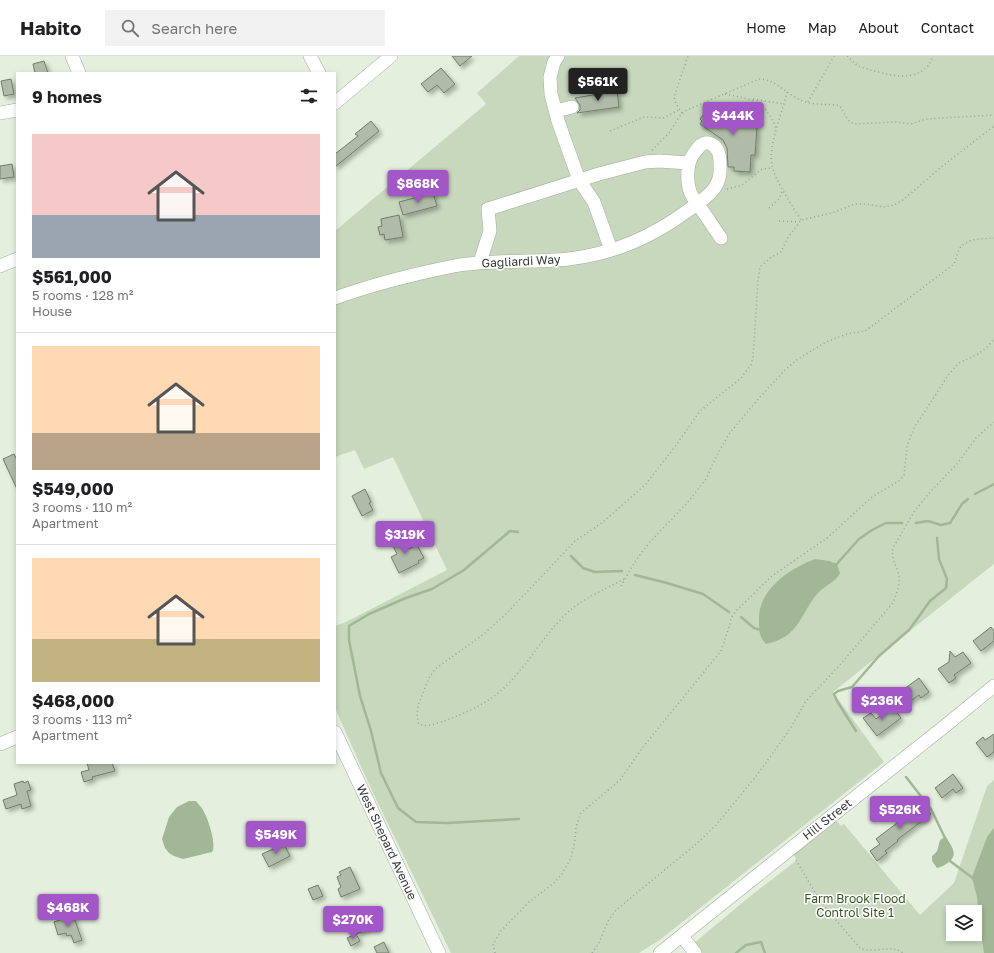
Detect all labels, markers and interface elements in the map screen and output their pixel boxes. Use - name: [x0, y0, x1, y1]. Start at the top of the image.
- search box: [105, 10, 385, 46]
- text: Habito: [20, 16, 81, 39]
- icon: search: [119, 17, 141, 39]
- text: Search here: [151, 19, 237, 37]
- text: Home: [746, 19, 786, 36]
- text: Map: [808, 19, 836, 36]
- text: About: [858, 19, 899, 36]
- text: Contact: [921, 19, 974, 36]
- pin: $561K: [570, 68, 626, 102]
- text: $561K: [577, 73, 619, 89]
- icon: filters: [298, 85, 320, 107]
- text: 9 homes: [32, 86, 102, 107]
- pin: $444K: [705, 102, 761, 136]
- text: $444K: [712, 107, 754, 123]
- icon: home: [140, 160, 212, 232]
- pin: $868K: [390, 170, 446, 204]
- text: $868K: [396, 175, 440, 191]
- street label: Gagliardi Way: [481, 251, 561, 271]
- text: $561,000: [32, 266, 112, 287]
- text: 5 rooms · 128 m²: [32, 287, 133, 303]
- text: House: [32, 303, 72, 319]
- icon: home: [140, 372, 212, 444]
- text: $549,000: [32, 478, 114, 499]
- text: 3 rooms · 110 m²: [32, 499, 132, 515]
- text: Apartment: [32, 515, 99, 531]
- pin: $319K: [377, 521, 433, 555]
- text: $319K: [384, 526, 426, 542]
- icon: home: [140, 584, 212, 656]
- pin: $236K: [854, 687, 910, 721]
- text: $468,000: [32, 690, 114, 711]
- text: $236K: [861, 692, 903, 708]
- text: 3 rooms · 113 m²: [32, 711, 132, 727]
- text: Apartment: [32, 727, 99, 743]
- street label: West Shepard Avenue: [354, 782, 420, 902]
- street label: Hill Street: [799, 795, 855, 843]
- pin: $526K: [872, 796, 928, 830]
- text: $526K: [879, 801, 921, 817]
- pin: $549K: [248, 821, 304, 855]
- text: $549K: [255, 826, 297, 842]
- park label: Farm Brook Flood Control Site 1: [804, 891, 906, 920]
- pin: $468K: [40, 894, 96, 928]
- text: $468K: [47, 899, 89, 915]
- map controls: [946, 905, 982, 941]
- button: layers: [946, 905, 982, 941]
- pin: $270K: [325, 906, 381, 940]
- text: $270K: [332, 911, 374, 927]

